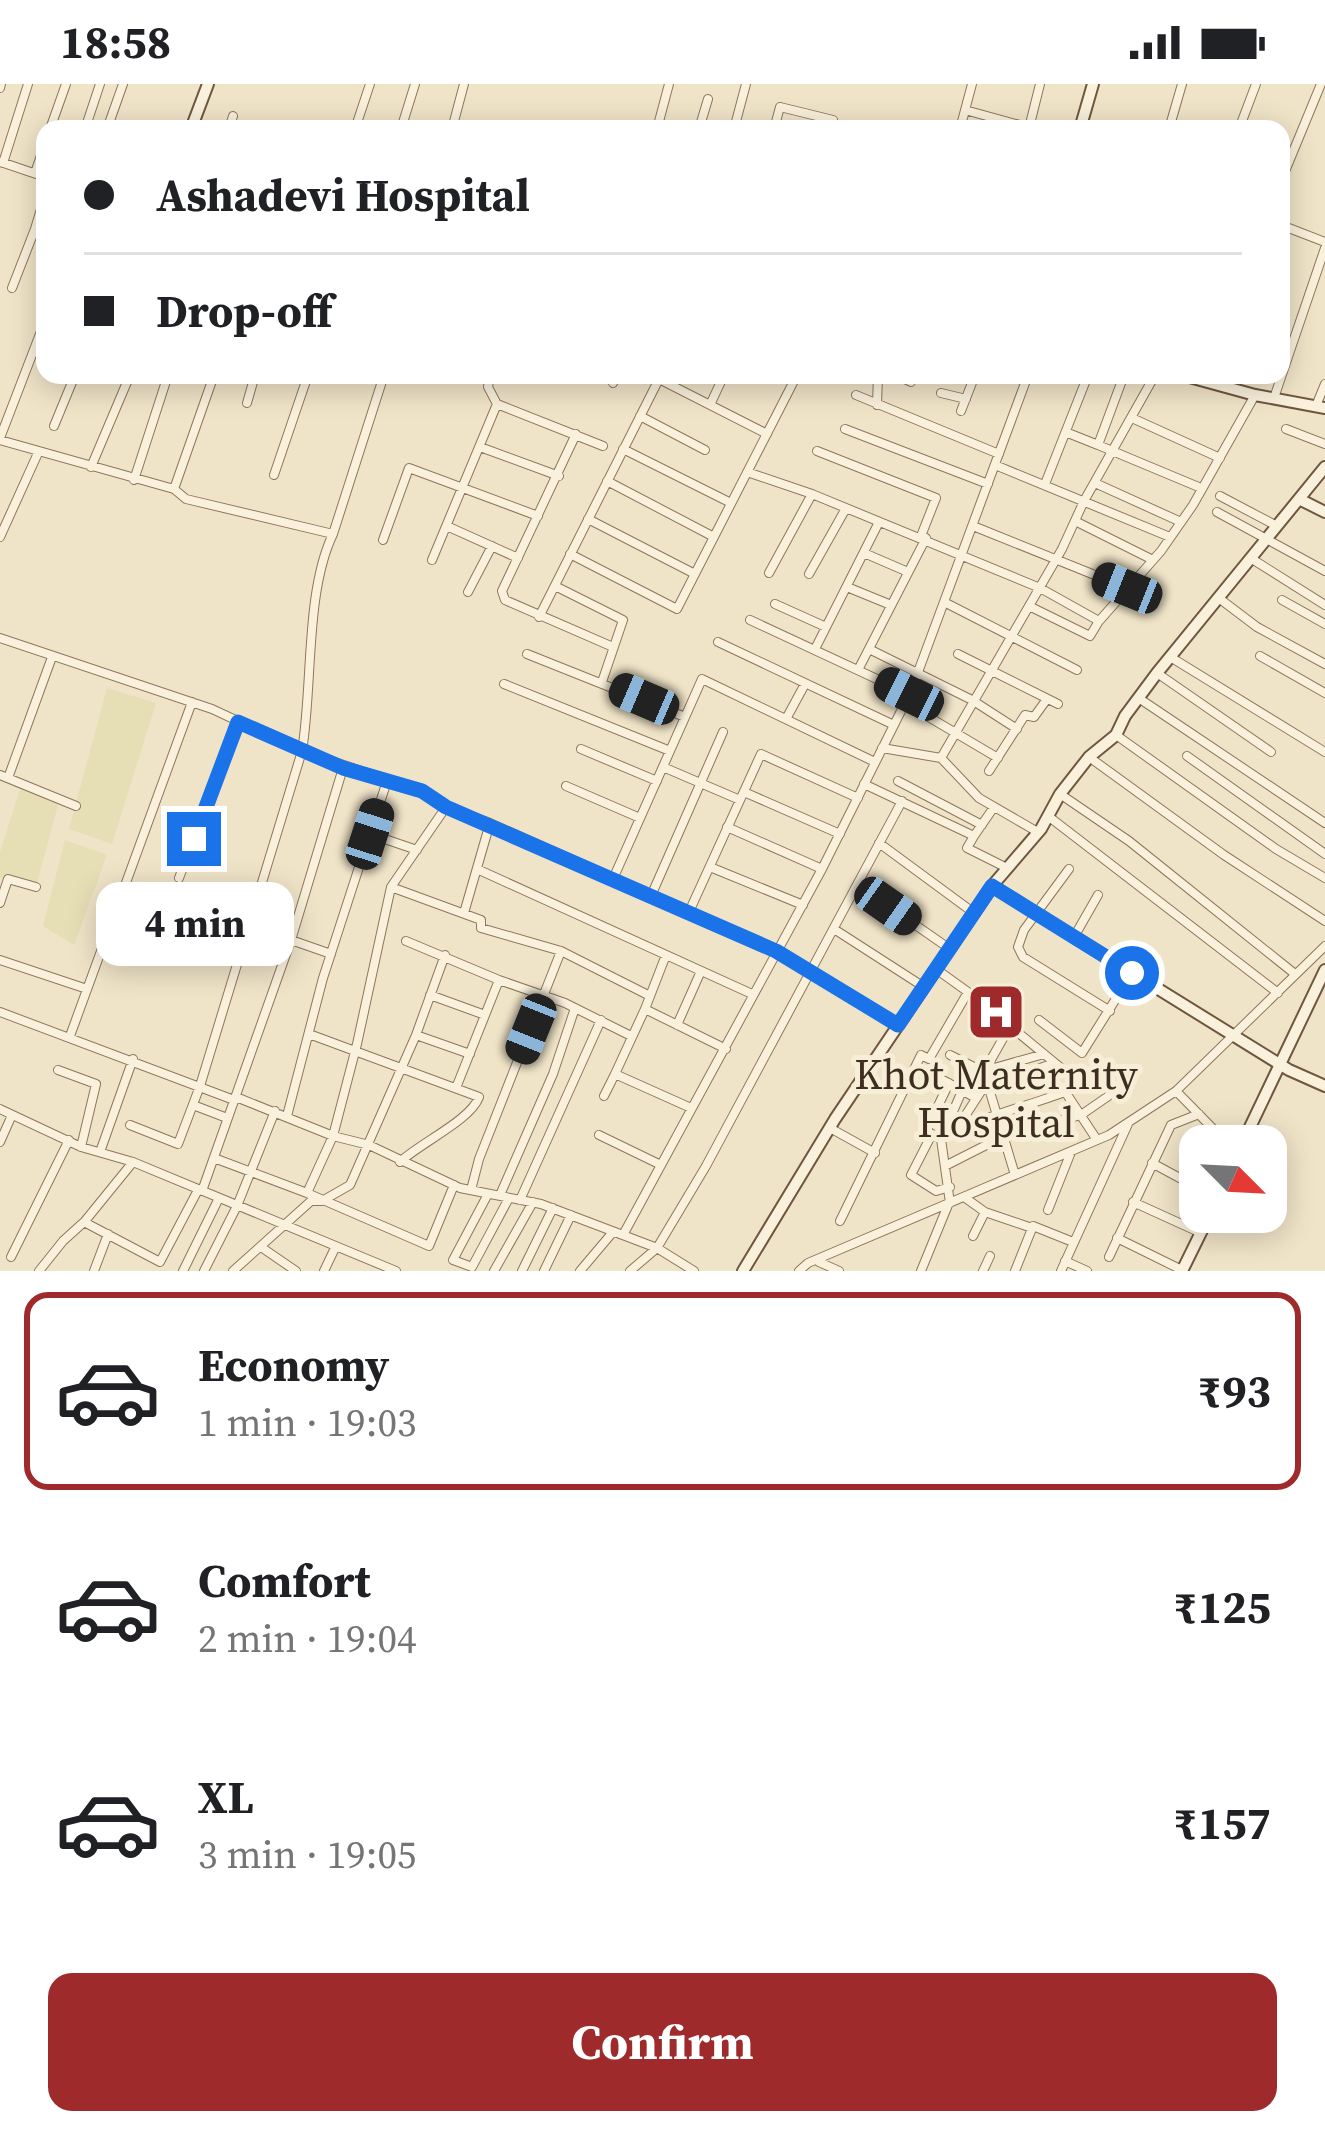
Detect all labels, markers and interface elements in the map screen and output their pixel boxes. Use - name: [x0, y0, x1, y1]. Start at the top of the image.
- text: 18:58: [60, 11, 171, 73]
- text: Ashadevi Hospital: [156, 164, 530, 226]
- text: Drop-off: [156, 280, 332, 342]
- car: [1087, 558, 1167, 618]
- car: [869, 662, 949, 726]
- car: [604, 668, 684, 730]
- car: [342, 794, 398, 874]
- route end: [167, 812, 221, 866]
- car: [848, 871, 928, 941]
- callout: 4 min: [95, 881, 293, 965]
- text: 4 min: [144, 897, 246, 950]
- route start: [1105, 946, 1159, 1000]
- hospital icon: Khot Maternity Hospital: [965, 981, 1027, 1043]
- car: [501, 989, 561, 1069]
- place label: Khot Maternity Hospital: [854, 1045, 1138, 1151]
- north arrow: [1179, 1125, 1287, 1233]
- map controls: [1179, 1125, 1287, 1233]
- text: Economy: [198, 1334, 389, 1396]
- icon: car: [54, 1337, 162, 1445]
- text: ₹93: [1198, 1360, 1271, 1422]
- text: 1 min · 19:03: [198, 1396, 417, 1449]
- text: Comfort: [198, 1550, 371, 1612]
- icon: car: [54, 1553, 162, 1661]
- text: ₹125: [1173, 1576, 1271, 1638]
- text: 2 min · 19:04: [198, 1612, 417, 1665]
- text: XL: [198, 1766, 254, 1828]
- icon: car: [54, 1769, 162, 1877]
- text: ₹157: [1173, 1792, 1271, 1854]
- text: 3 min · 19:05: [198, 1828, 417, 1881]
- button: Confirm: [48, 1973, 1277, 2111]

